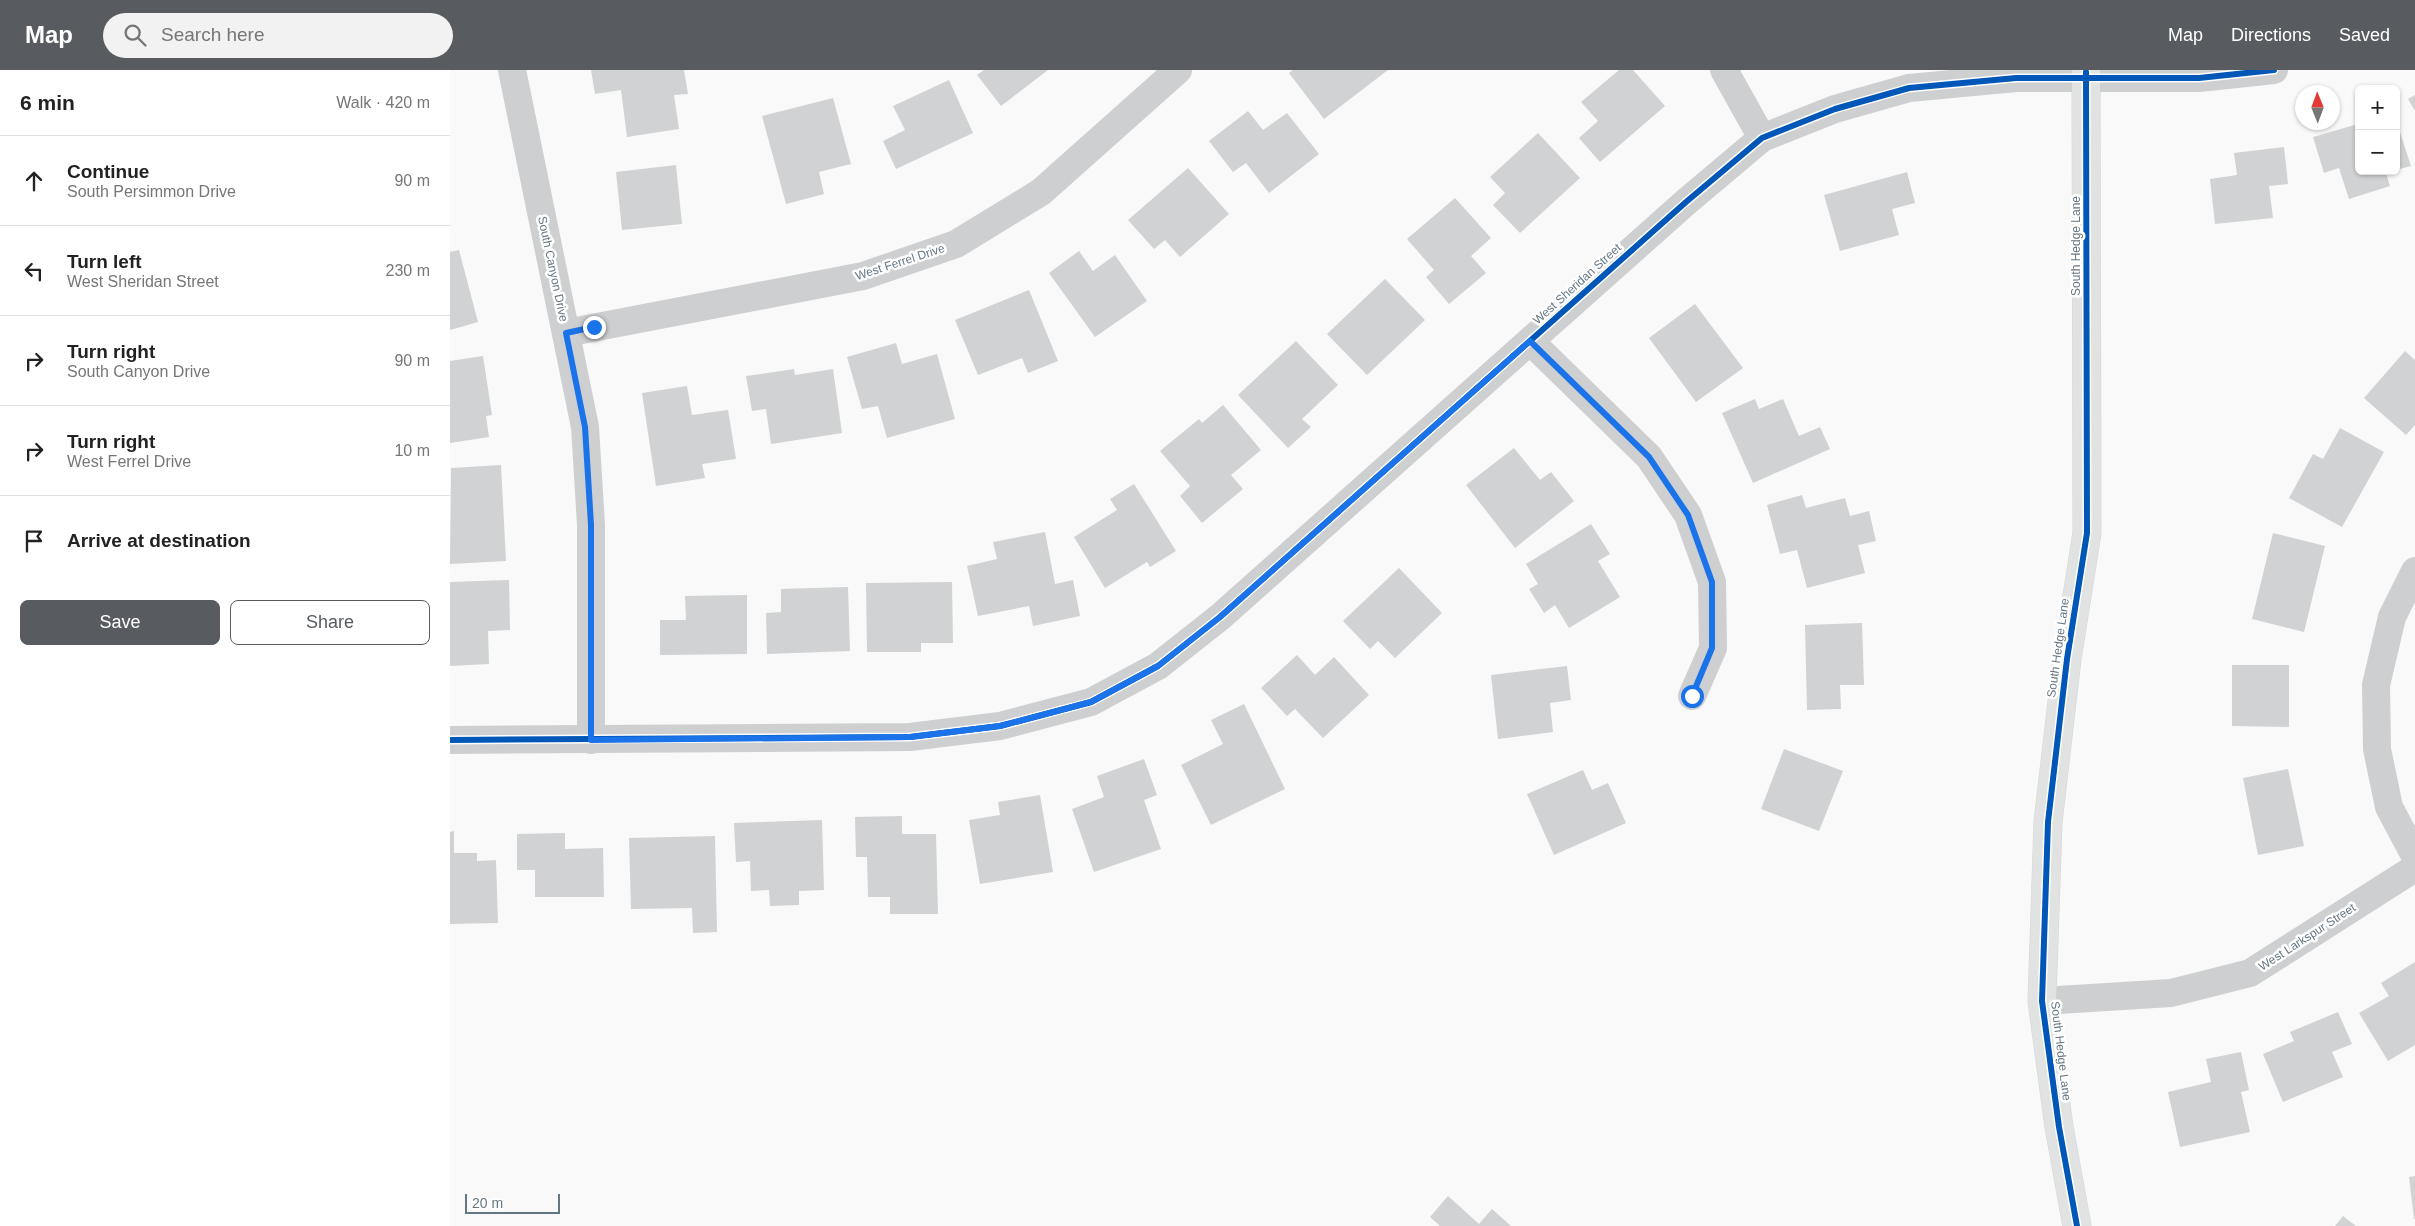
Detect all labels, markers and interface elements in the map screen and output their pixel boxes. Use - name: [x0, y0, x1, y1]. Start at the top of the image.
- search box: [103, 13, 453, 58]
- text: Map: [25, 21, 73, 48]
- icon: search: [121, 21, 149, 49]
- text: Search here: [161, 24, 265, 45]
- text: Map: [2168, 25, 2203, 45]
- text: Directions: [2231, 25, 2311, 45]
- text: Saved: [2339, 25, 2390, 45]
- north arrow: [2295, 85, 2340, 130]
- map controls: [2355, 85, 2400, 175]
- button: +: [2355, 85, 2400, 130]
- text: 6 min: [20, 91, 75, 114]
- text: Walk · 420 m: [336, 94, 430, 111]
- button: −: [2355, 130, 2400, 175]
- text: Continue: [67, 161, 149, 182]
- icon: ahead: [20, 167, 48, 195]
- text: 90 m: [394, 172, 430, 189]
- text: South Persimmon Drive: [67, 183, 236, 200]
- street label: South Hedge Lane: [2069, 196, 2083, 296]
- street label: South Canyon Drive: [535, 215, 571, 323]
- street label: West Sheridan Street: [1530, 240, 1624, 327]
- street label: West Ferrel Drive: [854, 241, 947, 283]
- text: Turn left: [67, 251, 142, 272]
- icon: left: [20, 257, 48, 285]
- text: 230 m: [386, 262, 430, 279]
- text: West Sheridan Street: [67, 273, 219, 290]
- route end: [583, 316, 606, 339]
- text: Turn right: [67, 341, 155, 362]
- icon: right: [20, 347, 48, 375]
- text: 90 m: [394, 352, 430, 369]
- text: South Canyon Drive: [67, 363, 210, 380]
- text: Turn right: [67, 431, 155, 452]
- icon: right: [20, 437, 48, 465]
- text: 10 m: [394, 442, 430, 459]
- text: West Ferrel Drive: [67, 453, 191, 470]
- icon: arrive: [20, 527, 48, 555]
- text: Arrive at destination: [67, 530, 251, 551]
- street label: South Hedge Lane: [2044, 597, 2072, 699]
- button: Save: [20, 600, 220, 645]
- button: Share: [230, 600, 430, 645]
- route start: [1681, 685, 1704, 708]
- street label: West Larkspur Street: [2256, 900, 2359, 974]
- street label: South Hedge Lane: [2048, 1000, 2074, 1102]
- scale bar: [465, 1191, 560, 1214]
- text: 20 m: [472, 1195, 503, 1211]

